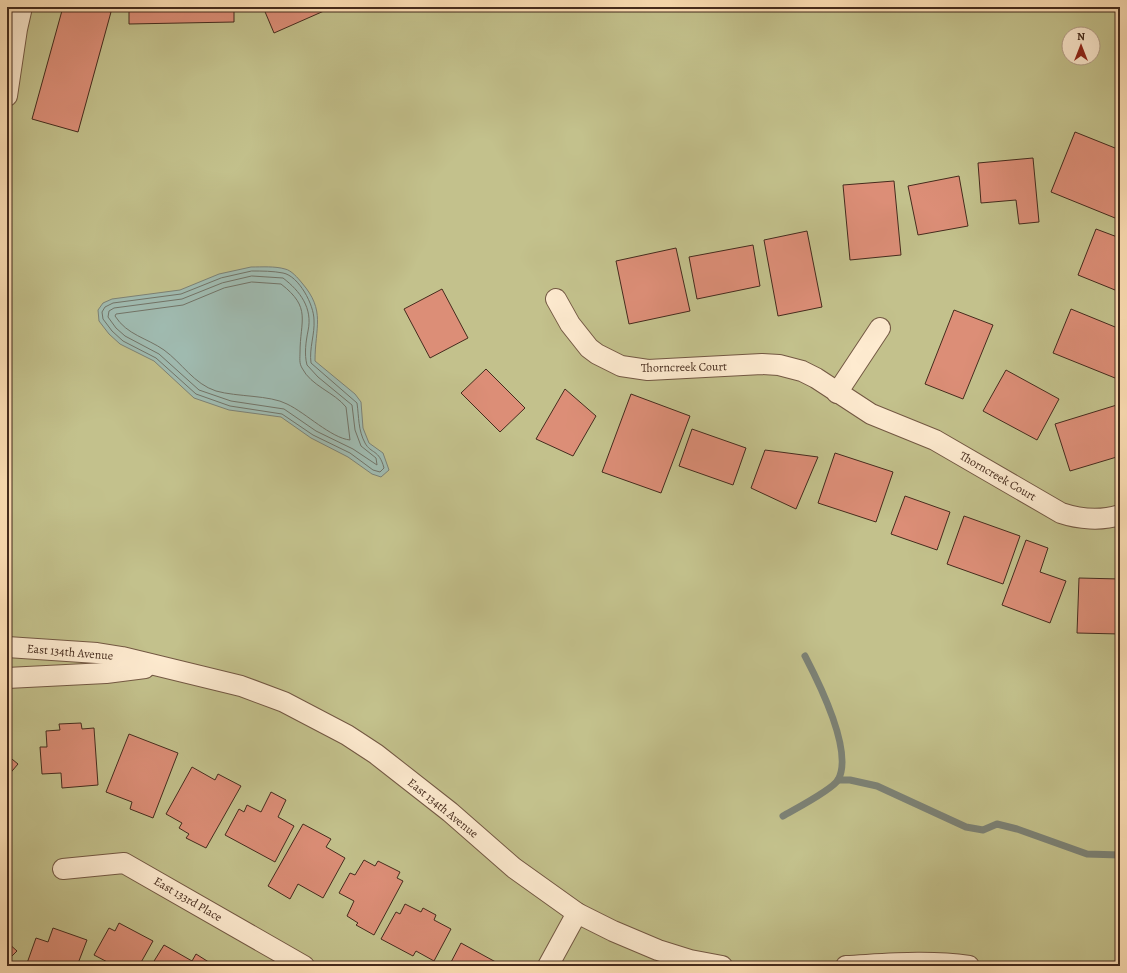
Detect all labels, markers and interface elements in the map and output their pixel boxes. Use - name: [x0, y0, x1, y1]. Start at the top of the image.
- north arrow: [1061, 26, 1101, 66]
- text: N: [1077, 29, 1085, 44]
- street label: Thorncreek Court: [641, 358, 727, 376]
- street label: Thorncreek Court: [957, 448, 1039, 504]
- street label: East 134th Avenue: [26, 640, 114, 664]
- street label: East 134th Avenue: [404, 775, 482, 841]
- street label: East 133rd Place: [151, 873, 225, 925]

